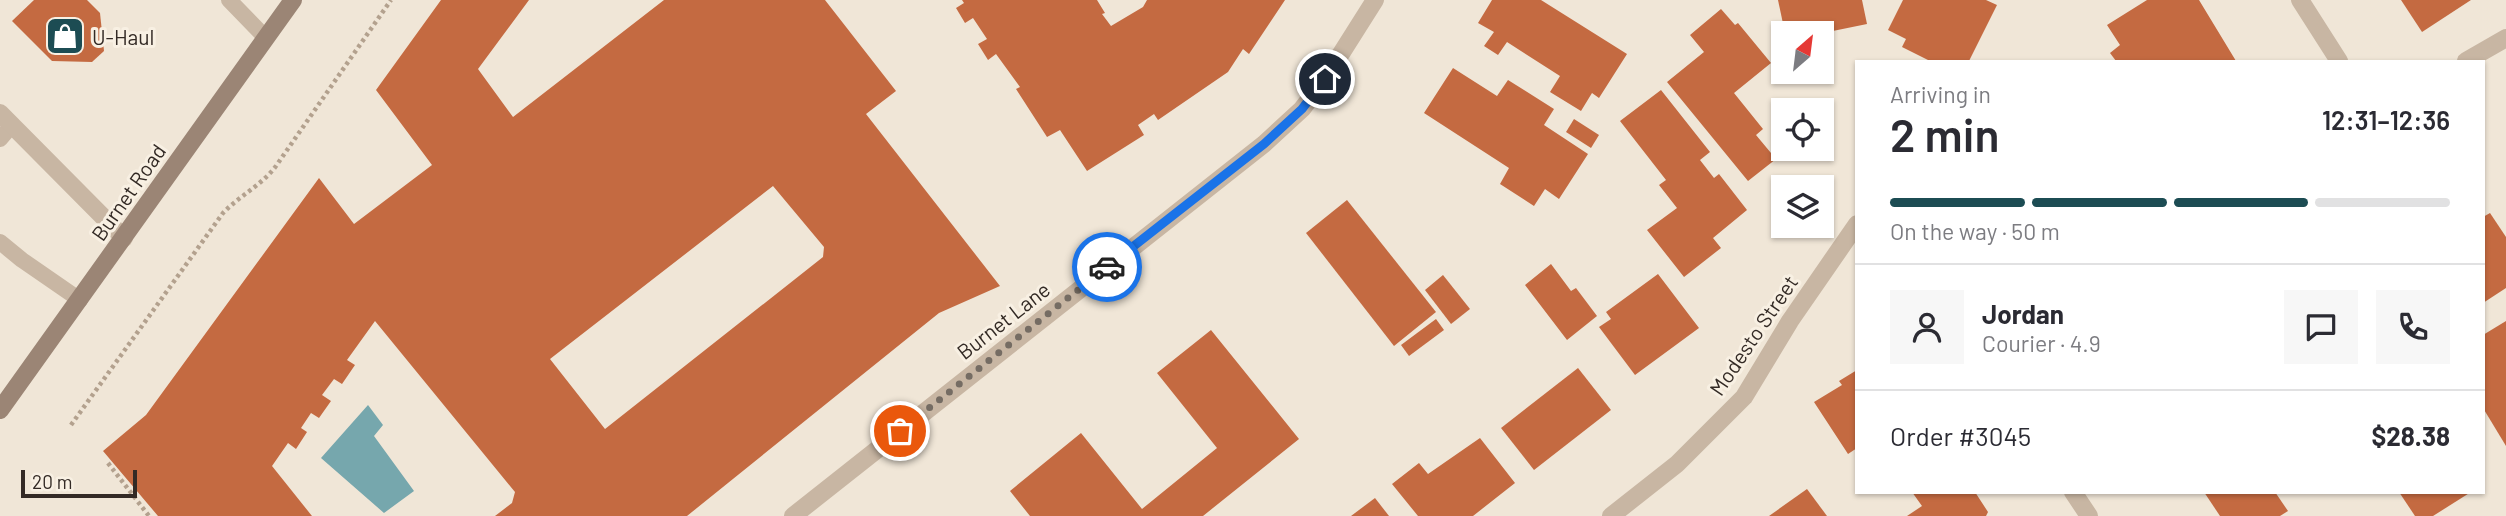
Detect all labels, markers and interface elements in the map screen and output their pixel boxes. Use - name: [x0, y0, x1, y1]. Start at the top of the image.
- shop icon: U-Haul: [44, 15, 86, 57]
- north arrow: [1771, 21, 1834, 84]
- map controls: [1771, 21, 1834, 238]
- place label: U-Haul: [92, 24, 154, 49]
- pin: [1295, 49, 1355, 109]
- icon: home: [1306, 60, 1344, 98]
- text: Arriving in: [1890, 80, 1991, 108]
- button: locate: [1771, 98, 1834, 161]
- text: 12:31–12:36: [2322, 104, 2450, 135]
- text: 2 min: [1890, 106, 1999, 161]
- street label: Burnet Road: [86, 139, 170, 245]
- button: layers: [1771, 175, 1834, 238]
- text: On the way · 50 m: [1890, 217, 2060, 245]
- courier: [1072, 232, 1142, 302]
- icon: car: [1088, 248, 1126, 286]
- street label: Modesto Street: [1704, 270, 1802, 400]
- street label: Burnet Lane: [952, 276, 1054, 364]
- button: person: [1890, 290, 1964, 364]
- button: chat: [2284, 290, 2358, 364]
- button: phone: [2376, 290, 2450, 364]
- text: Jordan: [1982, 298, 2064, 329]
- text: Courier · 4.9: [1982, 329, 2101, 357]
- pin: [870, 401, 930, 461]
- icon: bag: [881, 412, 919, 450]
- text: Order #3045: [1890, 420, 2031, 451]
- text: $28.38: [2371, 420, 2450, 451]
- scale bar: [21, 467, 136, 499]
- text: 20 m: [32, 470, 72, 493]

